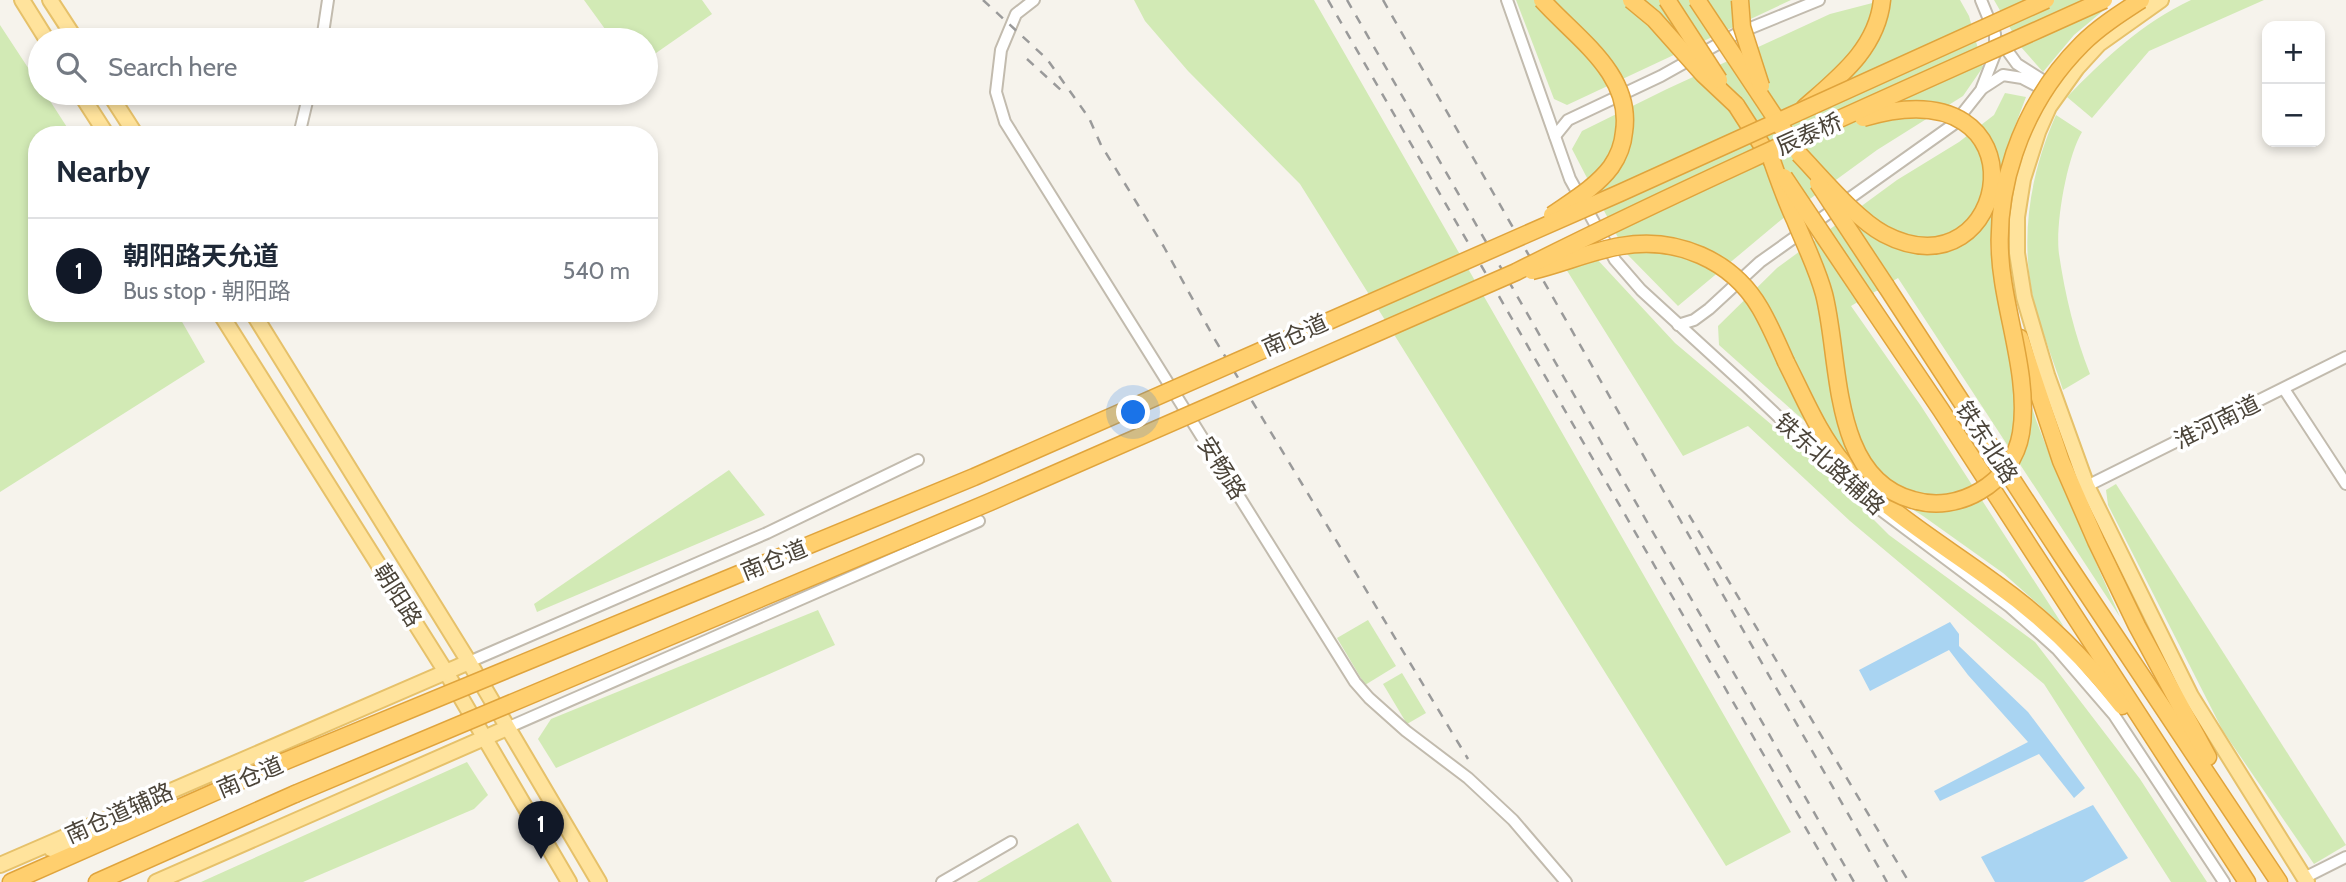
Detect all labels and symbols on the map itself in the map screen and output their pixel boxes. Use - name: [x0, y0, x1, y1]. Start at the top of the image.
- street label: 辰泰桥: [1772, 107, 1846, 161]
- street label: 南仓道: [1258, 308, 1332, 362]
- street label: 淮河南道: [2170, 389, 2264, 455]
- your location: [1116, 395, 1150, 429]
- street label: 铁东北路: [1950, 396, 2024, 488]
- street label: 铁东北路辅路: [1769, 407, 1891, 521]
- street label: 安畅路: [1192, 431, 1252, 505]
- street label: 南仓道: [737, 534, 811, 586]
- street label: 朝阳路: [368, 558, 428, 632]
- street label: 南仓道: [213, 751, 287, 803]
- street label: 南仓道辅路: [61, 777, 177, 849]
- pin: 1: [518, 801, 564, 859]

